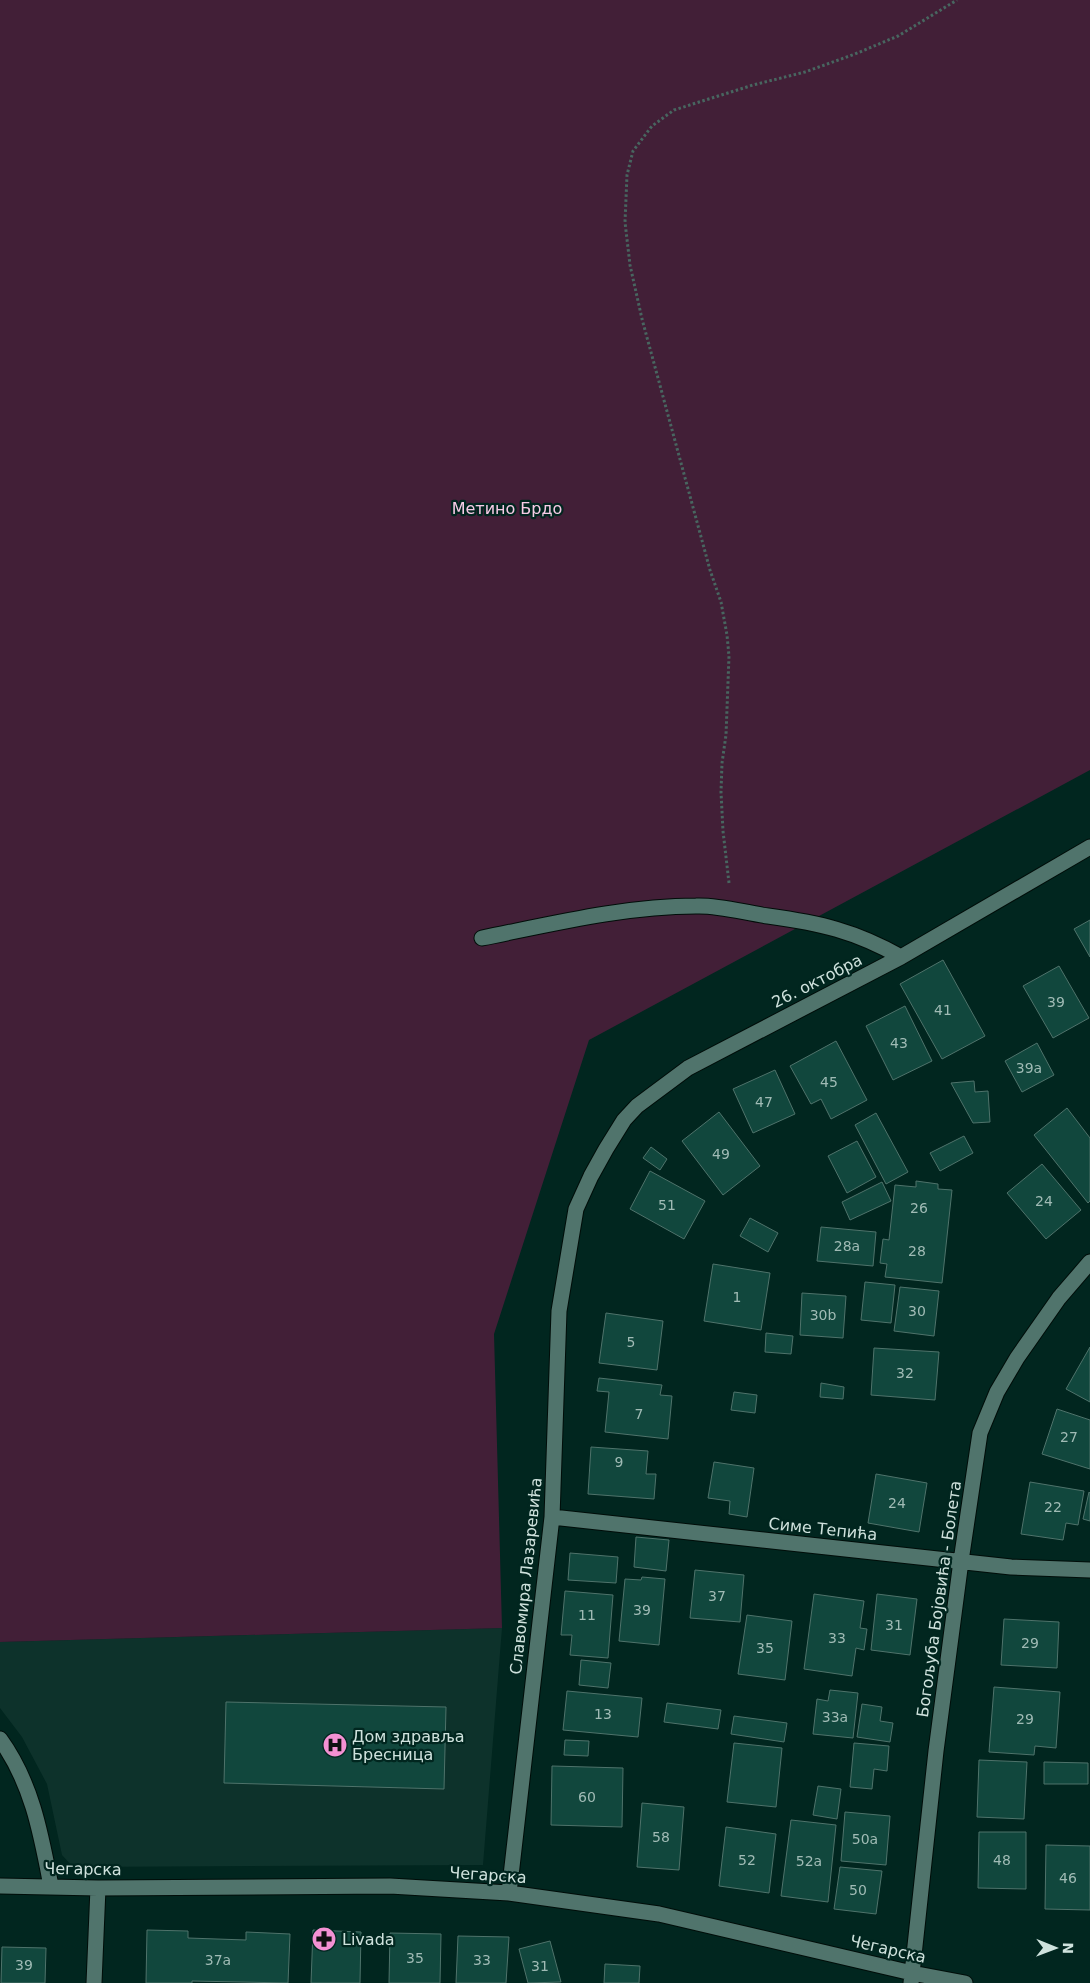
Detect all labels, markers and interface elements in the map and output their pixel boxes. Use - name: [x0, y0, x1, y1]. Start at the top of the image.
- park label: Метино Брдо: [452, 499, 562, 518]
- street label: 26. октобра: [769, 950, 865, 1012]
- house number: 39: [1047, 994, 1065, 1010]
- house number: 41: [934, 1002, 952, 1018]
- house number: 43: [890, 1035, 908, 1051]
- house number: 39a: [1016, 1060, 1042, 1076]
- house number: 45: [820, 1074, 838, 1090]
- house number: 47: [755, 1094, 773, 1110]
- house number: 49: [712, 1146, 730, 1162]
- house number: 24: [1035, 1193, 1053, 1209]
- house number: 51: [658, 1197, 676, 1213]
- house number: 26: [910, 1200, 928, 1216]
- house number: 28a: [834, 1238, 860, 1254]
- house number: 28: [908, 1243, 926, 1259]
- house number: 1: [733, 1289, 741, 1305]
- house number: 30: [908, 1303, 926, 1319]
- house number: 30b: [810, 1307, 836, 1323]
- house number: 5: [627, 1334, 635, 1350]
- house number: 32: [896, 1365, 914, 1381]
- house number: 7: [635, 1406, 643, 1422]
- house number: 27: [1060, 1429, 1078, 1445]
- house number: 9: [615, 1454, 623, 1470]
- street label: Славомира Лазаревића: [506, 1476, 546, 1676]
- street label: Богољуба Бојовића - Болета: [913, 1480, 965, 1718]
- house number: 24: [888, 1495, 906, 1511]
- house number: 22: [1044, 1499, 1062, 1515]
- street label: Симе Тепића: [768, 1514, 878, 1544]
- house number: 37: [708, 1588, 726, 1604]
- house number: 39: [633, 1602, 651, 1618]
- house number: 11: [578, 1607, 596, 1623]
- house number: 31: [885, 1617, 903, 1633]
- house number: 33: [828, 1630, 846, 1646]
- house number: 29: [1021, 1635, 1039, 1651]
- house number: 35: [756, 1640, 774, 1656]
- house number: 13: [594, 1706, 612, 1722]
- house number: 33a: [822, 1709, 848, 1725]
- house number: 29: [1016, 1711, 1034, 1727]
- place label: Дом здравља Бресница: [352, 1727, 465, 1764]
- hospital icon: Дом здравља Бресница: [322, 1732, 348, 1758]
- house number: 60: [578, 1789, 596, 1805]
- house number: 58: [652, 1829, 670, 1845]
- house number: 50a: [852, 1831, 878, 1847]
- house number: 52: [738, 1852, 756, 1868]
- house number: 48: [993, 1852, 1011, 1868]
- house number: 52a: [796, 1853, 822, 1869]
- street label: Чегарска: [44, 1859, 122, 1879]
- street label: Чегарска: [449, 1863, 527, 1887]
- house number: 46: [1059, 1870, 1077, 1886]
- house number: 50: [849, 1882, 867, 1898]
- north arrow: [1030, 1923, 1080, 1973]
- pharmacy icon: Livada: [311, 1926, 337, 1952]
- place label: Livada: [342, 1930, 395, 1949]
- street label: Чегарска: [848, 1931, 928, 1967]
- text: N: [1060, 1942, 1076, 1954]
- house number: 35: [406, 1950, 424, 1966]
- house number: 37a: [205, 1952, 231, 1968]
- house number: 33: [473, 1952, 491, 1968]
- house number: 39: [15, 1957, 33, 1973]
- house number: 31: [531, 1958, 549, 1974]

